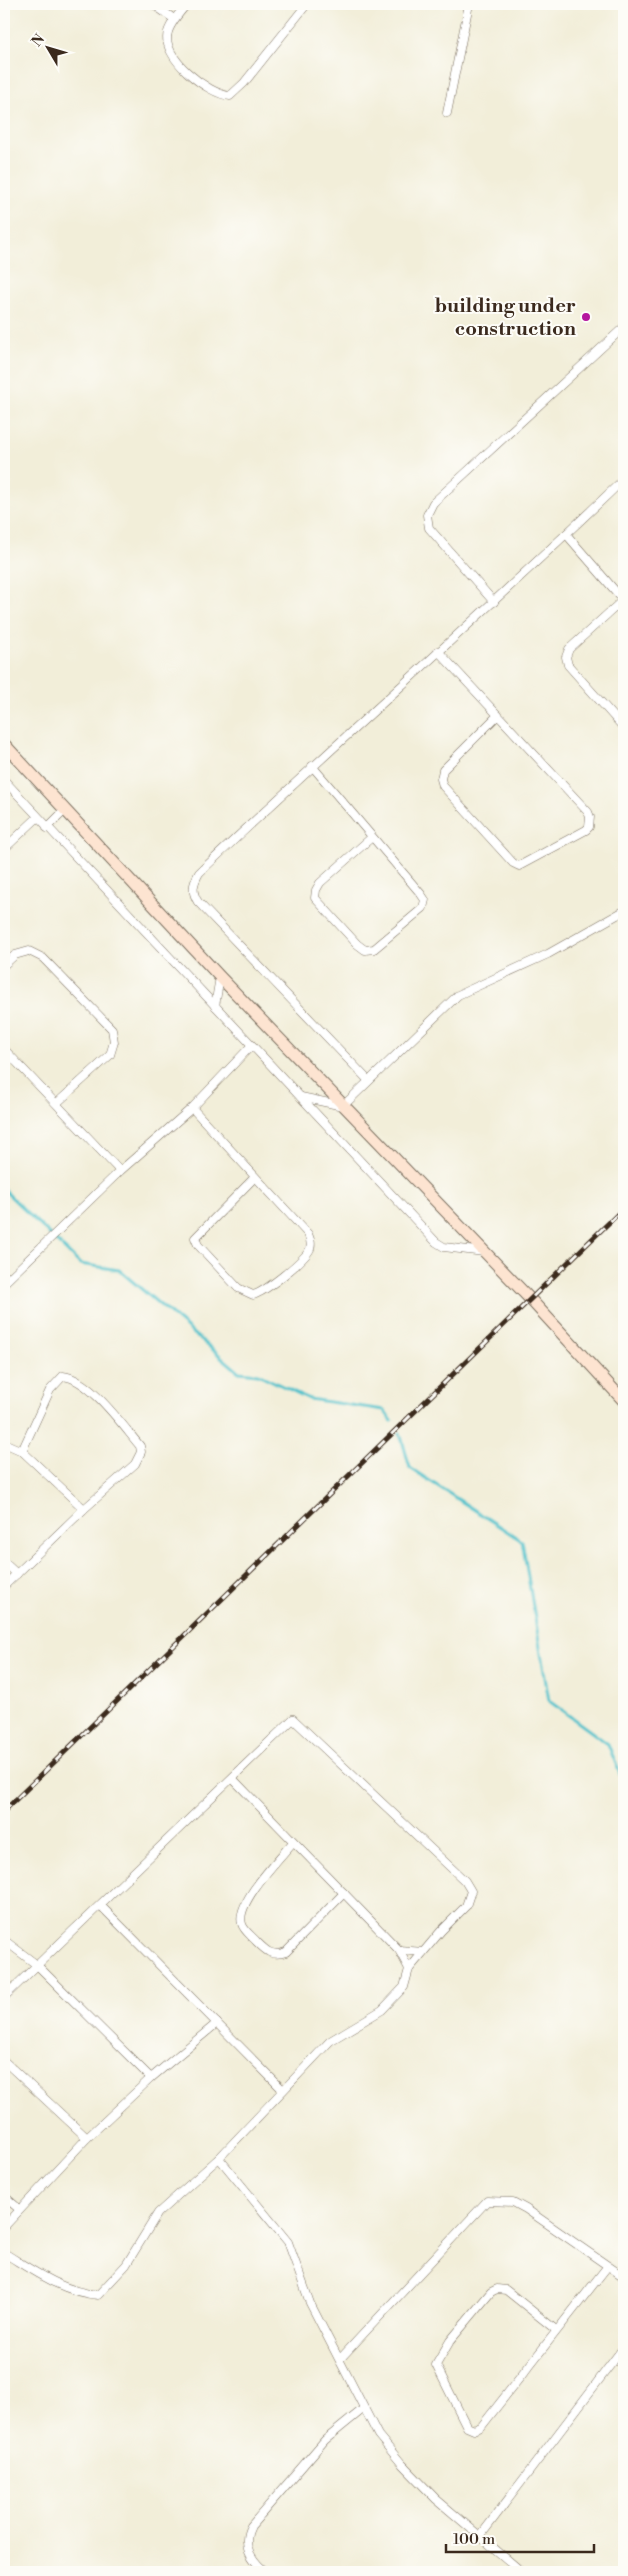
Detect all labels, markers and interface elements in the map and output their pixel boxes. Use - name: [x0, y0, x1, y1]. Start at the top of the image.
- north arrow: [22, 22, 72, 72]
- text: N: [28, 31, 49, 51]
- place label: building under construction: [434, 294, 577, 342]
- marker: building under construction: [580, 311, 592, 323]
- scale bar: [446, 2521, 593, 2553]
- text: 100 m: [453, 2530, 495, 2549]

